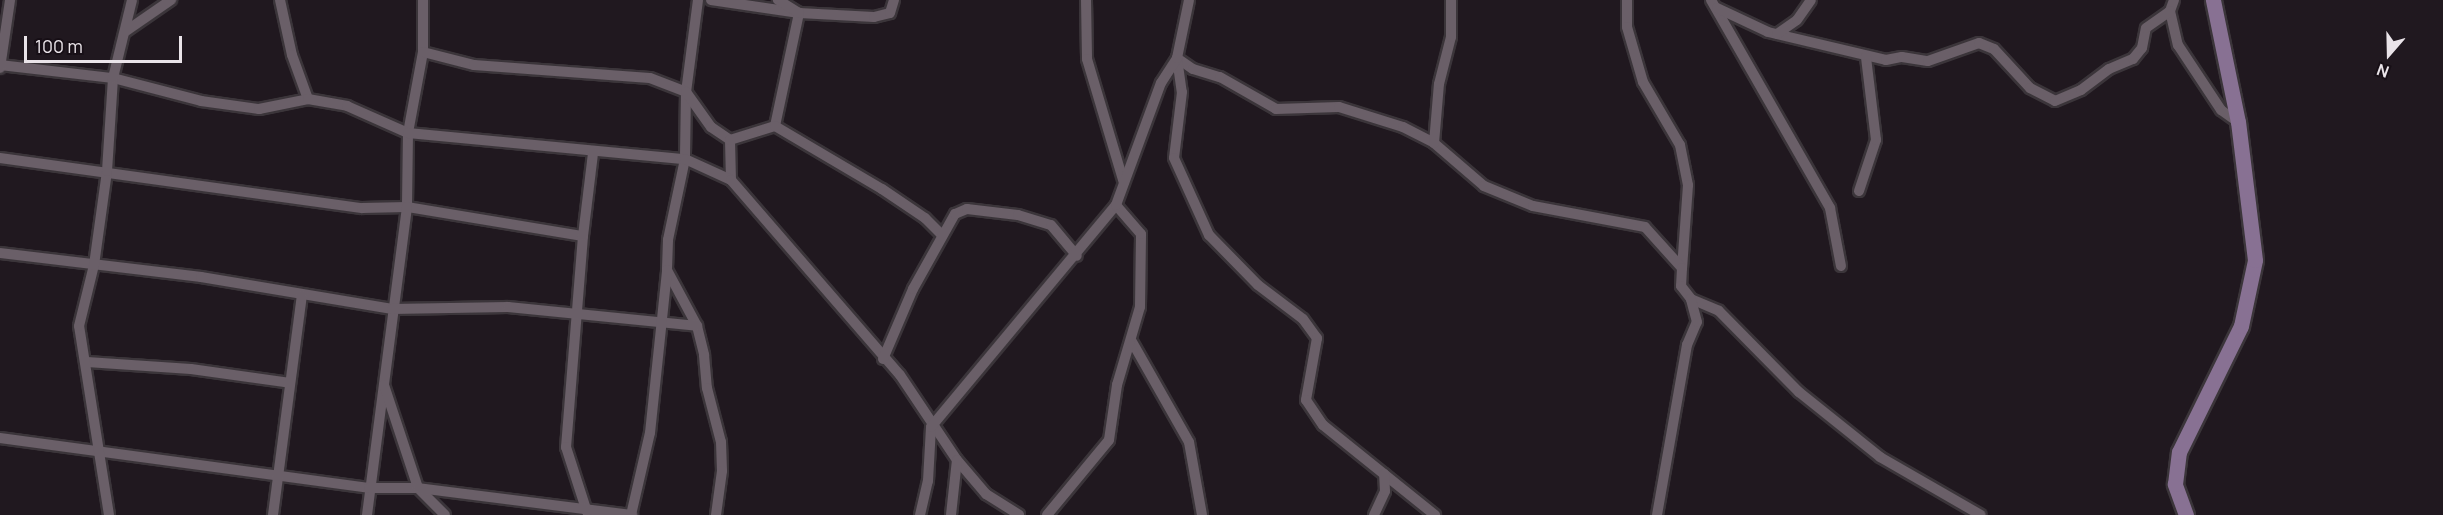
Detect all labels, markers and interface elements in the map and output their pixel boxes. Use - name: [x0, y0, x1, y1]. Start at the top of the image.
- scale bar: [27, 24, 184, 62]
- north arrow: [2359, 24, 2419, 84]
- text: 100 m: [35, 34, 83, 58]
- text: N: [2374, 59, 2392, 83]

